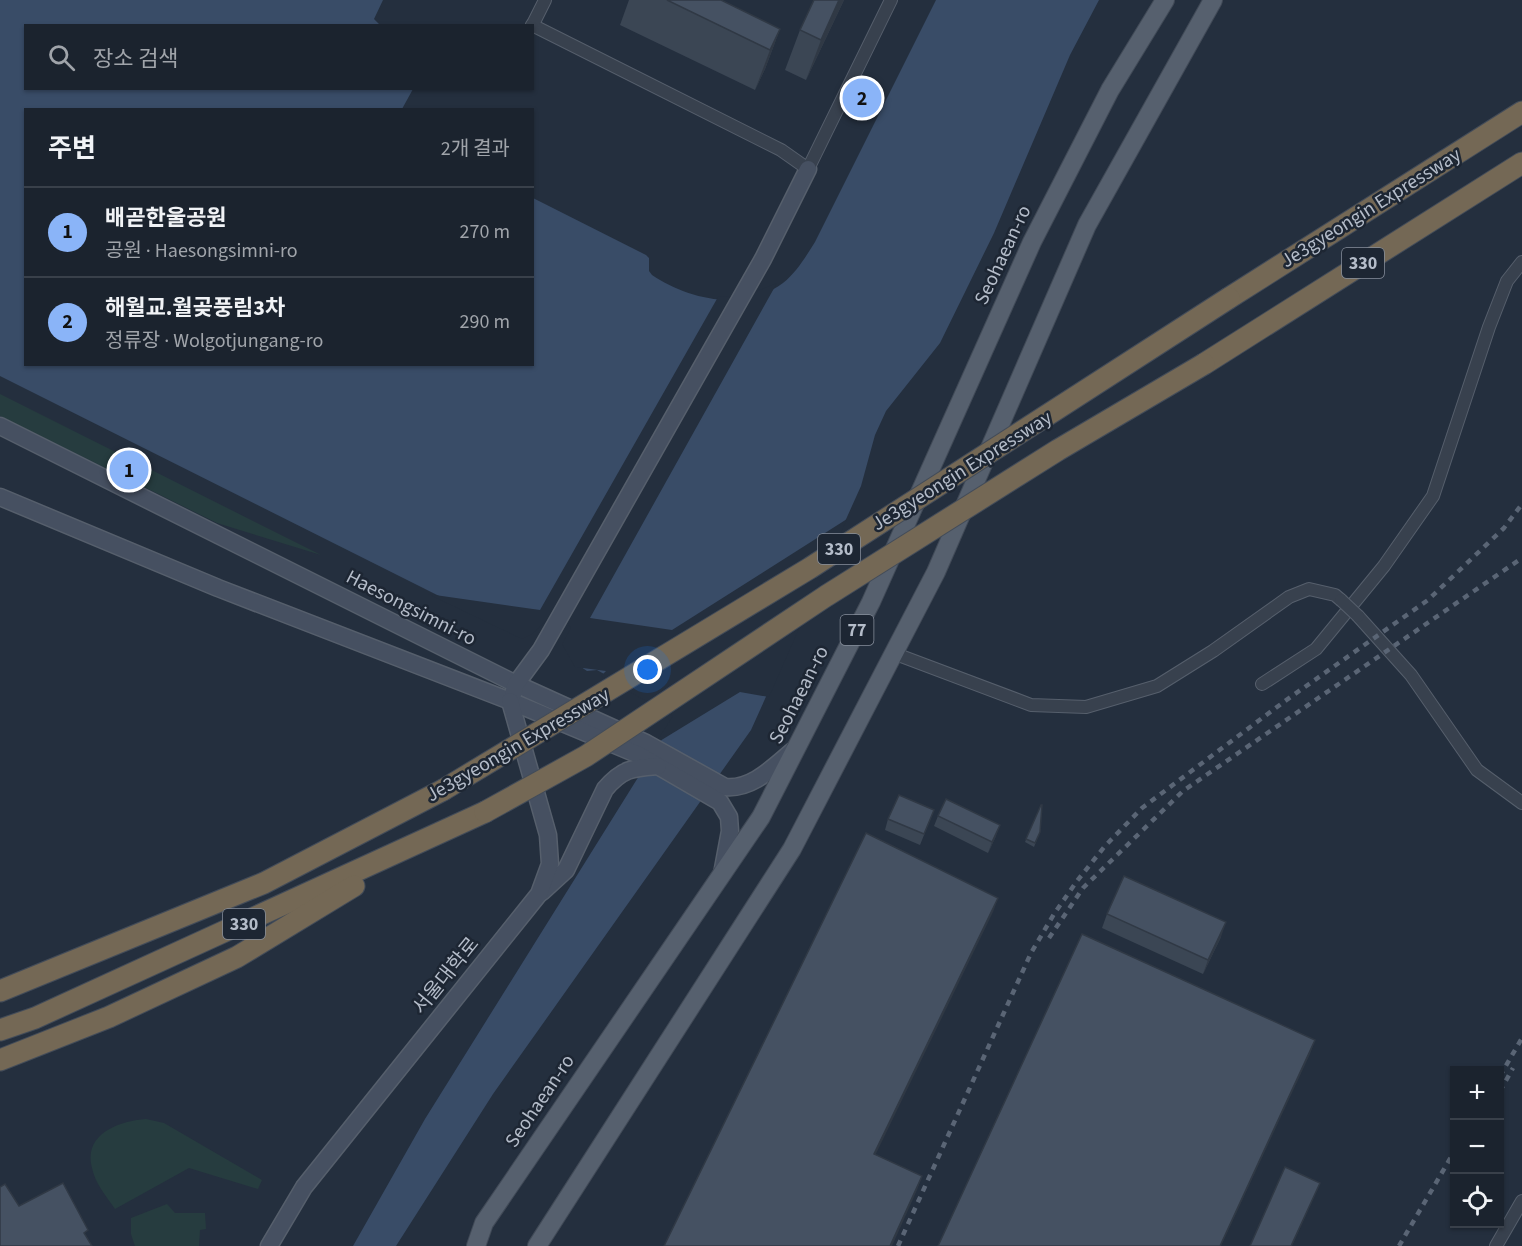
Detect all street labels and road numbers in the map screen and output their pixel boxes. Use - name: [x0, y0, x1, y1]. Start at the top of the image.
- street label: Je3gyeongin Expressway: [1276, 141, 1467, 275]
- street label: Seohaean-ro: [968, 201, 1038, 309]
- road number: 330: [1342, 248, 1384, 278]
- street label: Je3gyeongin Expressway: [867, 404, 1058, 538]
- road number: 330: [818, 534, 860, 564]
- street label: Haesongsimni-ro: [341, 563, 481, 653]
- road number: 77: [840, 615, 874, 645]
- street label: Seohaean-ro: [762, 641, 836, 749]
- street label: Je3gyeongin Expressway: [421, 681, 615, 809]
- road number: 330: [223, 909, 265, 939]
- street label: 서울대학로: [406, 931, 486, 1021]
- street label: Seohaean-ro: [499, 1049, 581, 1153]

